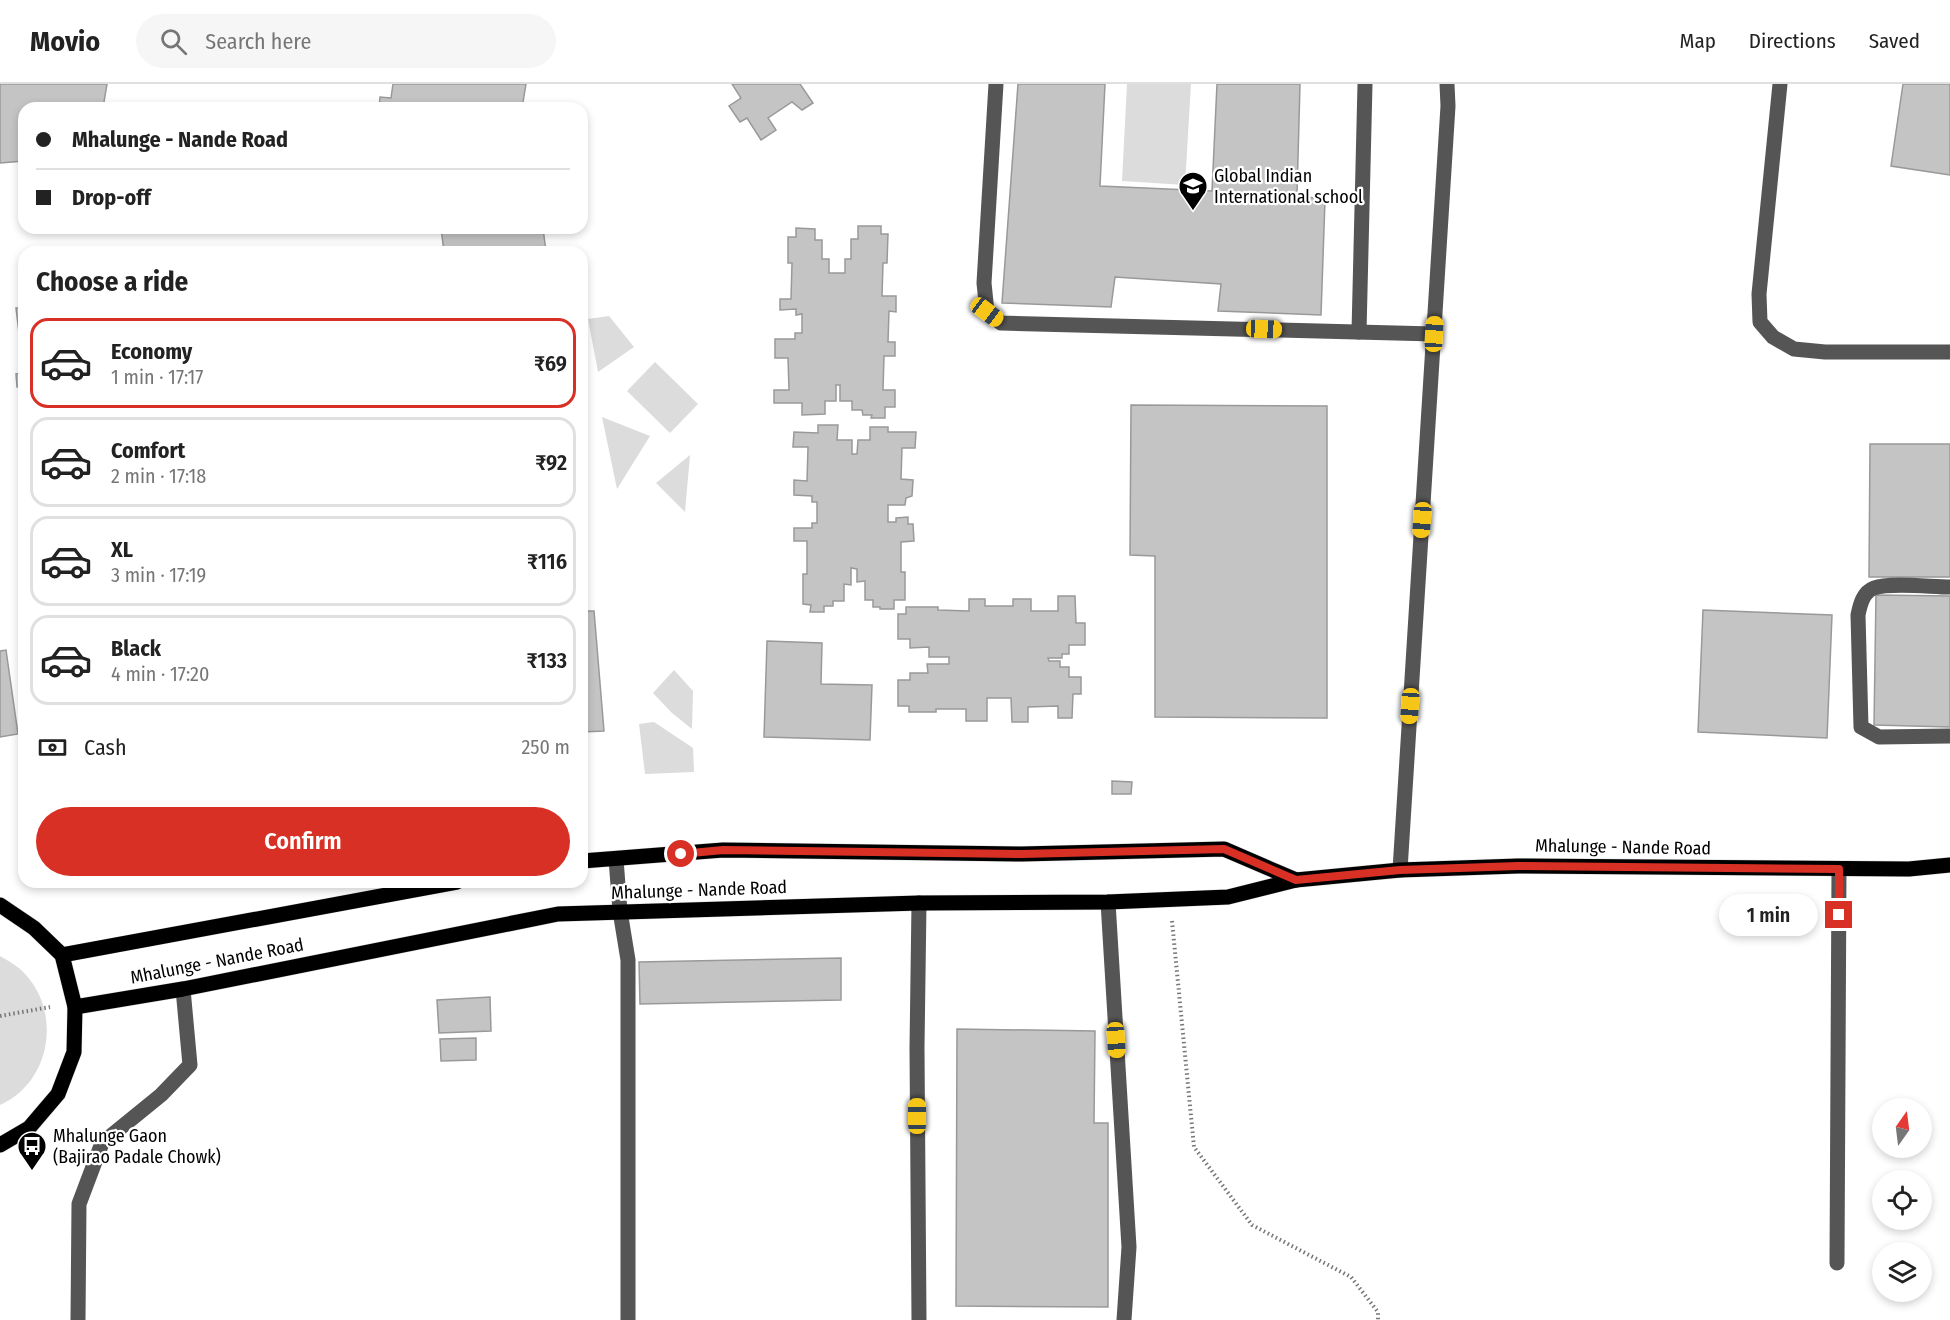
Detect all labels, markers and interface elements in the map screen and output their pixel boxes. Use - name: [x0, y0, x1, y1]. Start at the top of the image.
- search box: [136, 14, 556, 68]
- text: Movio: [30, 25, 100, 58]
- icon: search: [157, 25, 190, 58]
- text: Search here: [205, 28, 311, 55]
- text: Map: [1679, 28, 1716, 54]
- text: Directions: [1749, 28, 1836, 54]
- text: Saved: [1869, 28, 1920, 54]
- text: Mhalunge - Nande Road: [72, 126, 288, 153]
- place label: Global Indian International school: [1214, 165, 1363, 208]
- school or university icon: Global Indian International school: [1177, 170, 1209, 212]
- text: Drop-off: [72, 184, 151, 211]
- text: Choose a ride: [36, 266, 188, 298]
- car: [967, 294, 1007, 330]
- car: [1424, 316, 1444, 352]
- car: [1246, 319, 1282, 339]
- icon: car: [39, 336, 93, 390]
- text: Economy: [111, 338, 192, 365]
- text: ₹69: [534, 350, 567, 377]
- text: 1 min · 17:17: [111, 365, 203, 389]
- icon: car: [39, 435, 93, 489]
- text: Comfort: [111, 437, 185, 464]
- text: ₹92: [535, 449, 567, 476]
- text: 2 min · 17:18: [111, 464, 206, 488]
- car: [1412, 501, 1432, 539]
- icon: car: [39, 534, 93, 588]
- text: XL: [111, 536, 133, 563]
- text: ₹116: [527, 548, 567, 575]
- text: 3 min · 17:19: [111, 563, 206, 587]
- icon: car: [39, 633, 93, 687]
- text: Black: [111, 635, 161, 662]
- text: ₹133: [527, 647, 567, 674]
- text: 4 min · 17:20: [111, 662, 209, 686]
- car: [1400, 687, 1420, 725]
- icon: cash: [36, 731, 69, 764]
- text: Cash: [84, 734, 127, 761]
- text: 250 m: [522, 735, 570, 759]
- button: Confirm: [36, 807, 570, 876]
- street label: Mhalunge - Nande Road: [1535, 834, 1711, 860]
- route start: [667, 840, 694, 867]
- street label: Mhalunge - Nande Road: [611, 876, 787, 904]
- callout: 1 min: [1719, 894, 1818, 936]
- route end: [1825, 901, 1852, 928]
- text: 1 min: [1747, 903, 1790, 927]
- street label: Mhalunge - Nande Road: [128, 933, 306, 989]
- car: [1106, 1021, 1126, 1059]
- car: [908, 1098, 926, 1134]
- north arrow: [1872, 1098, 1932, 1158]
- map controls: [1872, 1098, 1932, 1302]
- place label: Mhalunge Gaon (Bajirao Padale Chowk): [53, 1125, 221, 1168]
- bus stop icon: Mhalunge Gaon (Bajirao Padale Chowk): [16, 1130, 48, 1172]
- button: locate: [1872, 1170, 1932, 1230]
- button: layers: [1872, 1242, 1932, 1302]

